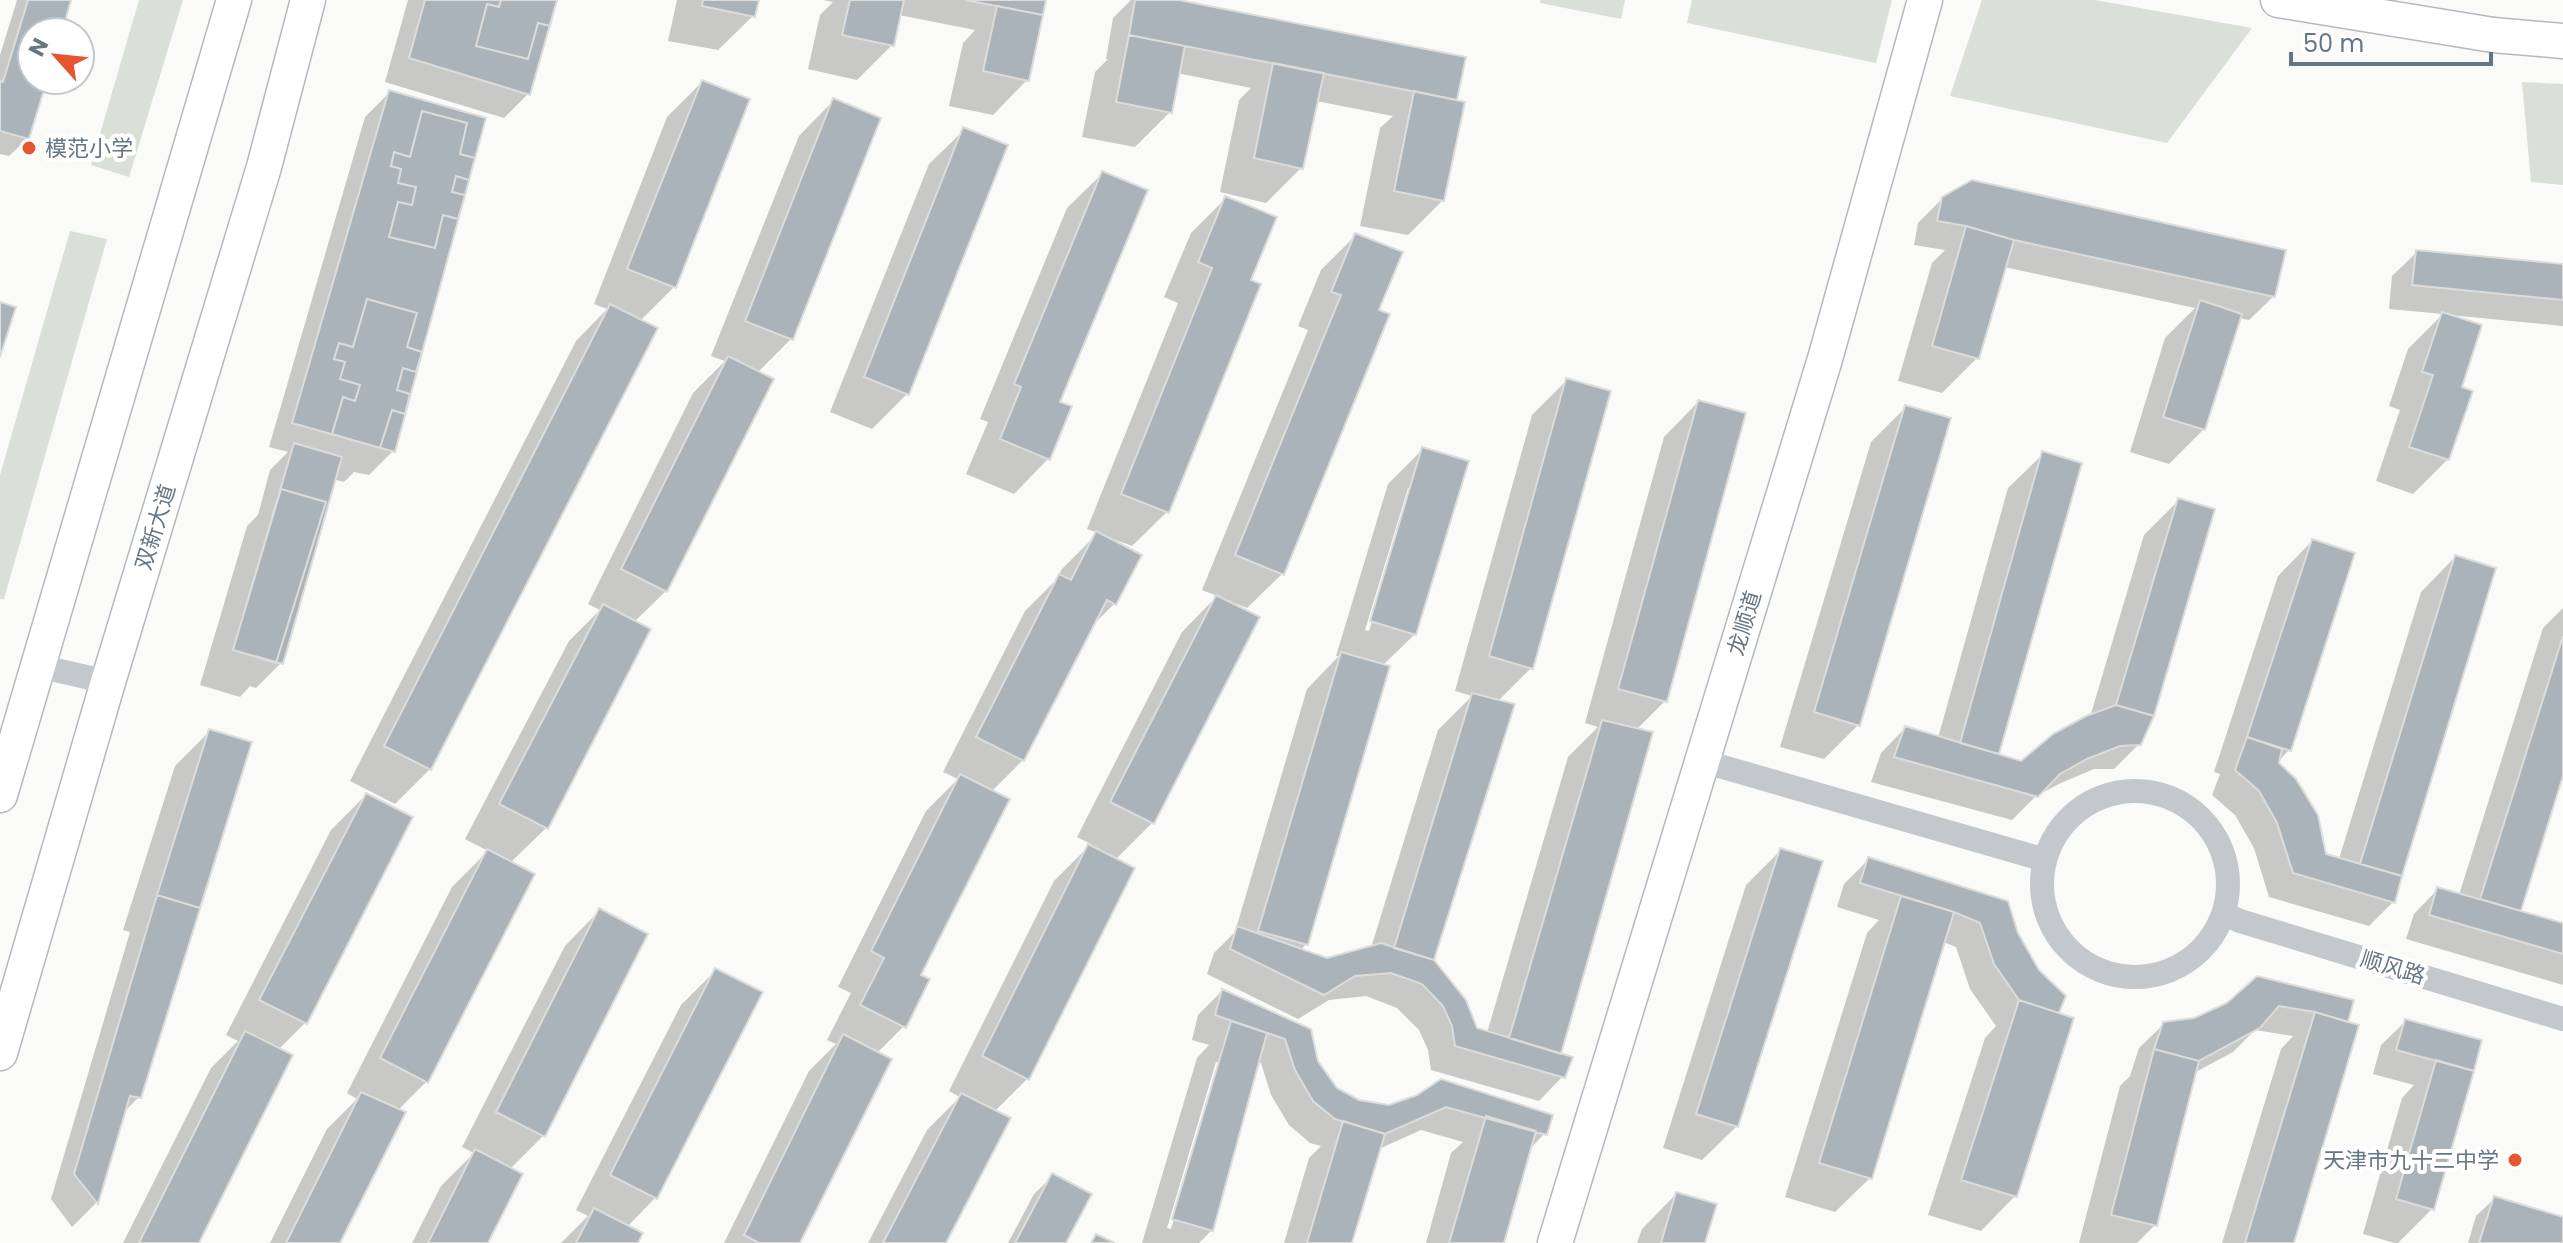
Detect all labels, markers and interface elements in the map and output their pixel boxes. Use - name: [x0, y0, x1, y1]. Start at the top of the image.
- north arrow: [16, 16, 96, 96]
- scale bar: [2291, 16, 2491, 66]
- text: 50 m: [2303, 27, 2364, 60]
- text: N: [21, 33, 56, 62]
- place label: 模范小学: [45, 133, 133, 164]
- marker: 模范小学: [20, 139, 38, 157]
- street label: 双新大道: [128, 481, 183, 574]
- street label: 龙顺道: [1720, 587, 1769, 659]
- street label: 顺风路: [2357, 943, 2429, 992]
- place label: 天津市九十二中学: [2323, 1145, 2499, 1176]
- marker: 天津市九十二中学: [2506, 1151, 2524, 1169]

